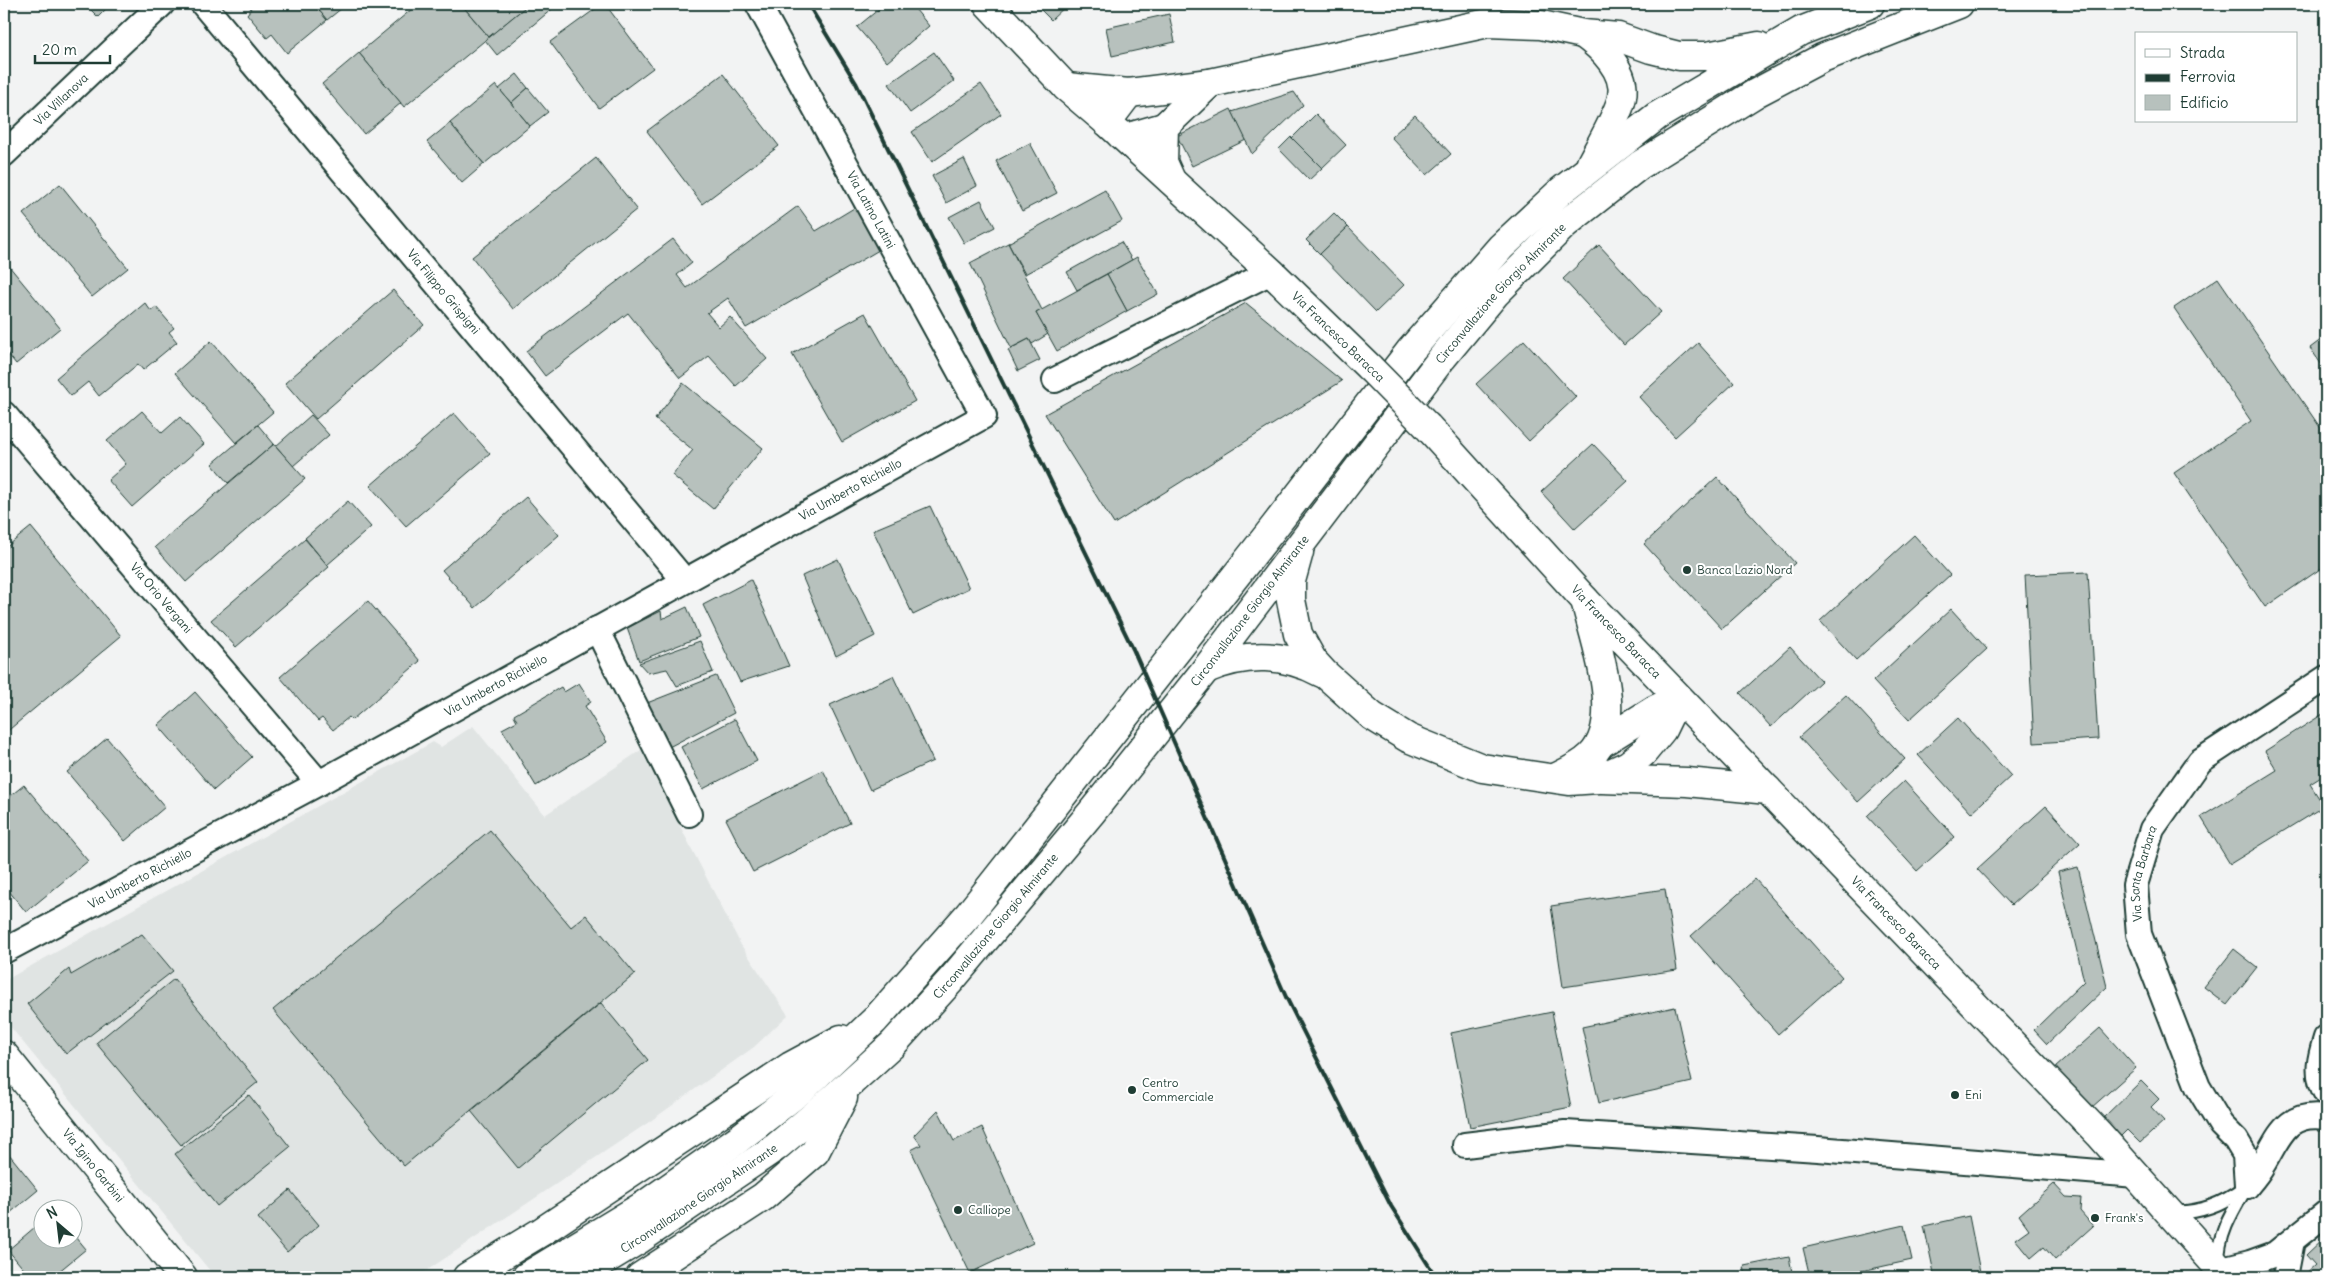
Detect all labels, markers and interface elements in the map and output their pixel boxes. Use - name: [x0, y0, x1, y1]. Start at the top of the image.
- scale bar: [35, 32, 110, 64]
- legend: [2135, 32, 2298, 122]
- text: 20 m: [42, 40, 77, 59]
- text: Strada: [2180, 43, 2225, 62]
- text: Ferrovia: [2180, 67, 2236, 86]
- street label: Via Villanova: [31, 70, 91, 128]
- text: Edificio: [2180, 93, 2228, 112]
- street label: Via Latino Latini: [844, 168, 899, 251]
- street label: Circonvallazione Giorgio Almirante: [1432, 220, 1569, 367]
- street label: Via Filippo Grispigni: [404, 246, 483, 337]
- street label: Via Francesco Baracca: [1289, 288, 1388, 385]
- street label: Via Umberto Richiello: [796, 455, 904, 524]
- street label: Circonvallazione Giorgio Almirante: [1187, 532, 1312, 689]
- street label: Via Orio Vergani: [127, 559, 196, 636]
- place label: Banca Lazio Nord: [1697, 562, 1792, 577]
- marker: Banca Lazio Nord: [1681, 564, 1693, 576]
- street label: Via Francesco Baracca: [1568, 582, 1664, 681]
- street label: Via Umberto Richiello: [442, 651, 550, 719]
- street label: Via Santa Barbara: [2126, 821, 2160, 922]
- street label: Via Umberto Richiello: [85, 844, 194, 912]
- street label: Circonvallazione Giorgio Almirante: [930, 850, 1061, 1002]
- street label: Via Francesco Baracca: [1848, 873, 1945, 972]
- place label: Centro Commerciale: [1142, 1075, 1214, 1104]
- marker: Centro Commerciale: [1126, 1084, 1138, 1096]
- place label: Eni: [1965, 1087, 1982, 1102]
- marker: Eni: [1949, 1089, 1961, 1101]
- street label: Via Igino Garbini: [59, 1125, 128, 1205]
- street label: Circonvallazione Giorgio Almirante: [617, 1140, 780, 1256]
- north arrow: [32, 1198, 82, 1248]
- text: N: [43, 1202, 60, 1223]
- place label: Calliope: [968, 1202, 1011, 1217]
- marker: Calliope: [952, 1204, 964, 1216]
- place label: Frank's: [2105, 1210, 2144, 1225]
- marker: Frank's: [2089, 1212, 2101, 1224]

